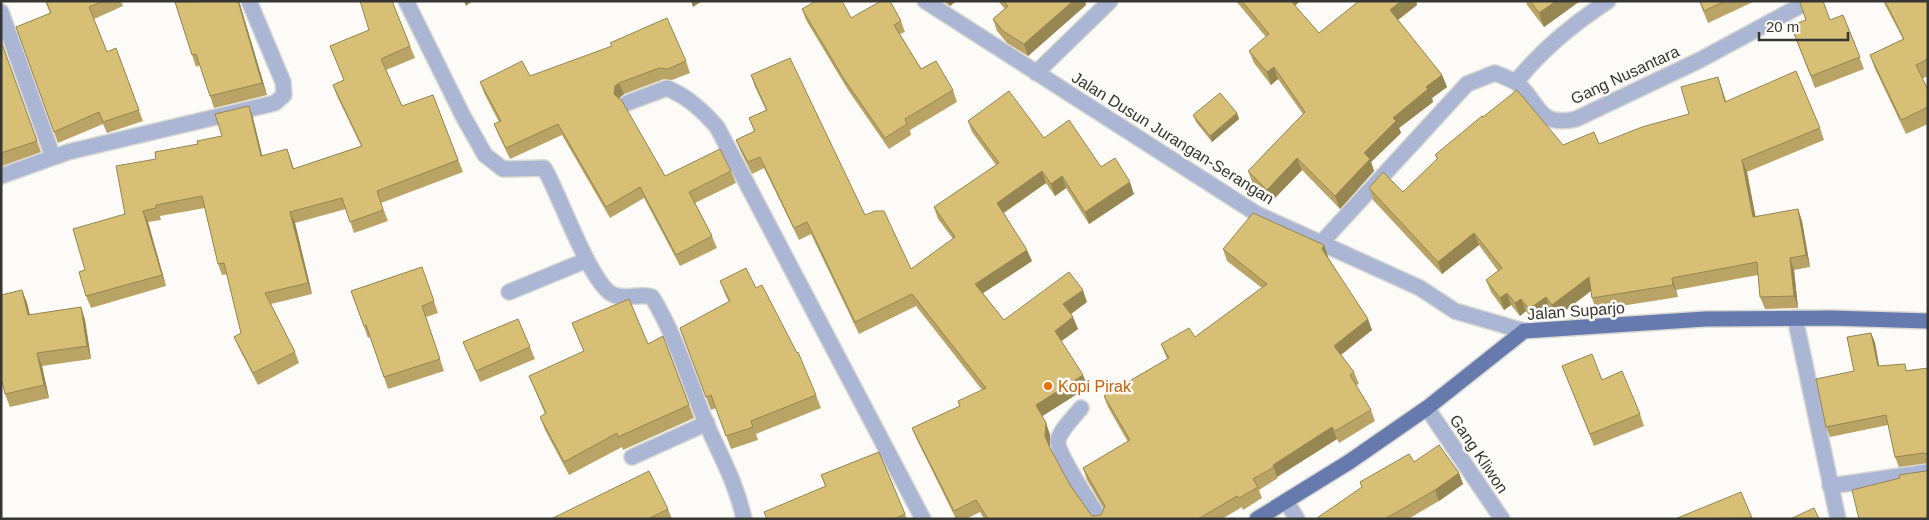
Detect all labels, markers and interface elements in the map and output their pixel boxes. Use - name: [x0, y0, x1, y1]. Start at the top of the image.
- scale bar: [1759, 10, 1848, 42]
- text: 20 m: [1766, 18, 1799, 35]
- street label: Gang Nusantara: [1568, 42, 1682, 108]
- street label: Jalan Dusun Jurangan-Serangan: [1069, 69, 1277, 207]
- street label: Jalan Suparjo: [1527, 299, 1625, 323]
- place label: Kopi Pirak: [1058, 378, 1132, 395]
- marker: Kopi Pirak: [1042, 380, 1054, 392]
- street label: Gang Kliwon: [1447, 412, 1511, 496]

